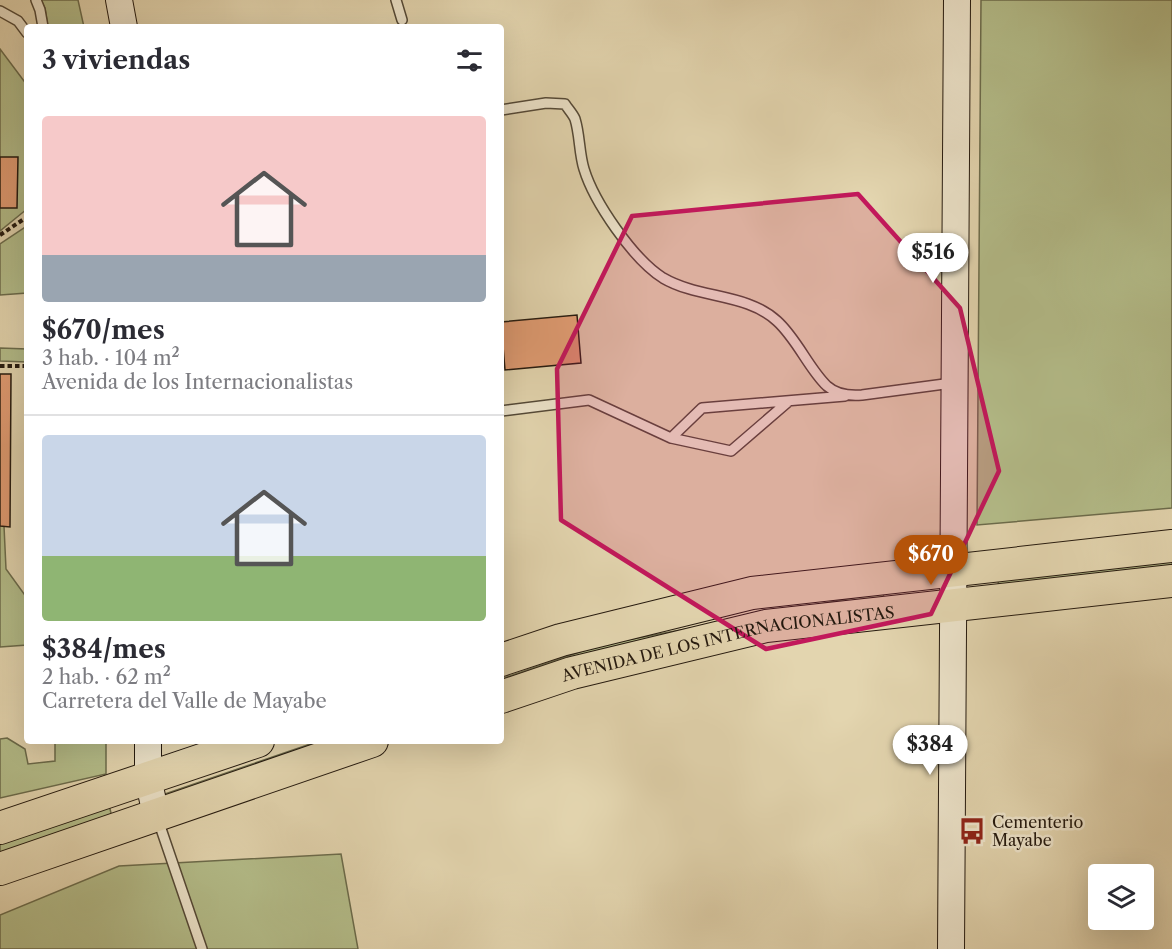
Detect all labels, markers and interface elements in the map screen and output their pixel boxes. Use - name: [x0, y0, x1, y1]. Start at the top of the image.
- text: 3 viviendas: [42, 44, 190, 76]
- icon: filters: [453, 44, 486, 77]
- icon: home: [210, 155, 318, 263]
- pin: $516: [897, 233, 969, 284]
- text: $516: [911, 240, 955, 264]
- text: $670/mes: [42, 314, 165, 346]
- text: 3 hab. · 104 m²: [42, 346, 180, 370]
- text: Avenida de los Internacionalistas: [42, 370, 353, 394]
- icon: home: [210, 474, 318, 582]
- pin: $670: [895, 535, 967, 586]
- text: $670: [908, 542, 954, 566]
- street label: AVENIDA DE LOS INTERNACIONALISTAS: [558, 602, 895, 686]
- text: $384/mes: [42, 633, 166, 665]
- text: 2 hab. · 62 m²: [42, 665, 171, 689]
- text: Carretera del Valle de Mayabe: [42, 689, 327, 713]
- pin: $384: [894, 725, 966, 776]
- text: $384: [907, 732, 953, 756]
- place label: Cementerio Mayabe: [992, 812, 1083, 850]
- bus stop icon: Cementerio Mayabe: [957, 816, 987, 846]
- map controls: [1088, 864, 1154, 930]
- button: layers: [1088, 864, 1154, 930]

